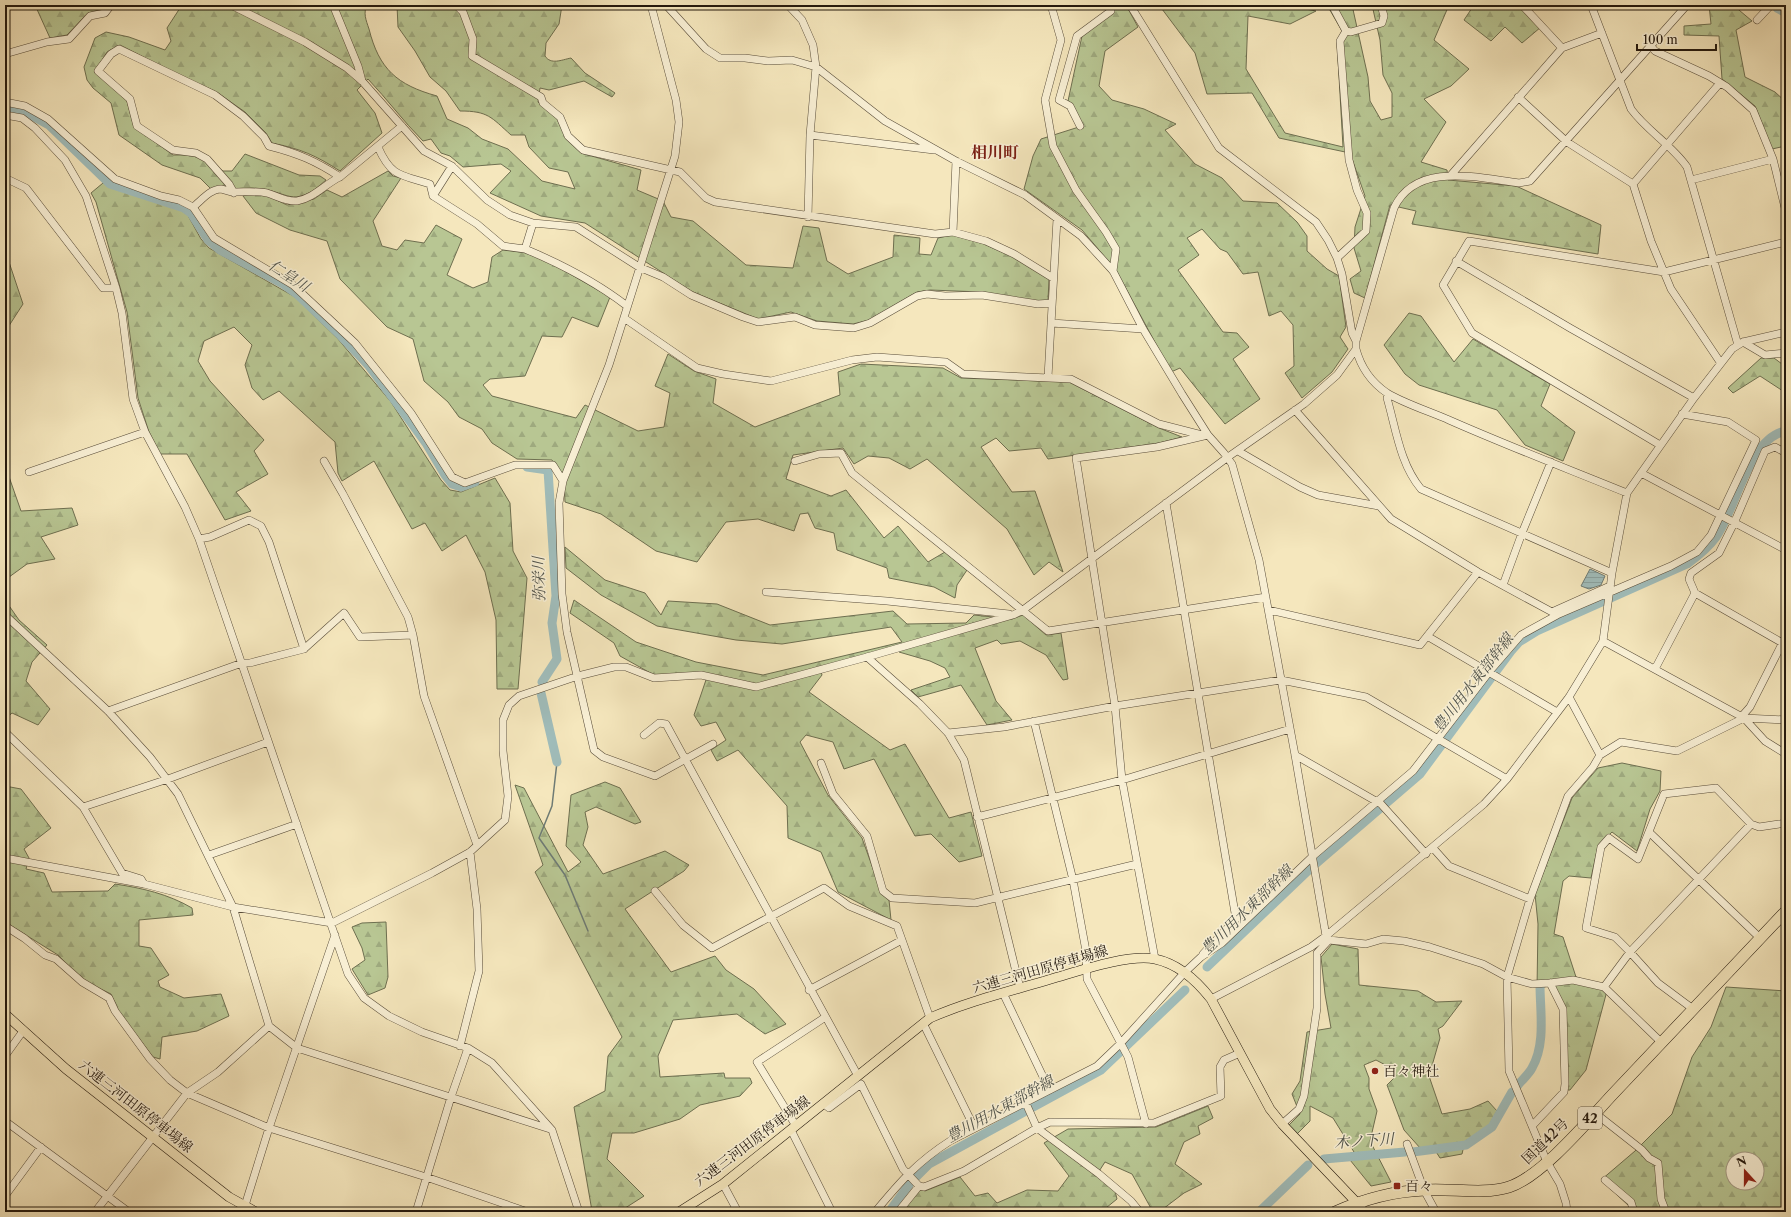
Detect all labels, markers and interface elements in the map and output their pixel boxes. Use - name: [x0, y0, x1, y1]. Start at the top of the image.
- scale bar: [1637, 26, 1716, 52]
- text: 100 m: [1643, 32, 1678, 47]
- district label: 相川町: [971, 142, 1019, 162]
- water label: 仁皇川: [265, 255, 315, 297]
- water label: 弥栄川: [529, 554, 548, 602]
- water label: 豊川用水東部幹線: [1428, 628, 1518, 736]
- water label: 豊川用水東部幹線: [1197, 860, 1298, 958]
- street label: 六連三河田原停車場線: [970, 941, 1110, 997]
- street label: 六連三河田原停車場線: [75, 1056, 197, 1156]
- place label: 百々神社: [1383, 1062, 1439, 1080]
- marker: 百々神社: [1370, 1066, 1380, 1076]
- water label: 豊川用水東部幹線: [943, 1070, 1059, 1146]
- street label: 六連三河田原停車場線: [691, 1092, 813, 1190]
- road number: 42: [1578, 1107, 1602, 1129]
- street label: 国道42号: [1518, 1114, 1572, 1168]
- water label: 木ノ下川: [1333, 1129, 1397, 1152]
- north arrow: [1725, 1151, 1765, 1191]
- text: N: [1734, 1153, 1749, 1170]
- place label: 百々: [1405, 1177, 1433, 1195]
- marker: 百々: [1392, 1181, 1402, 1191]

